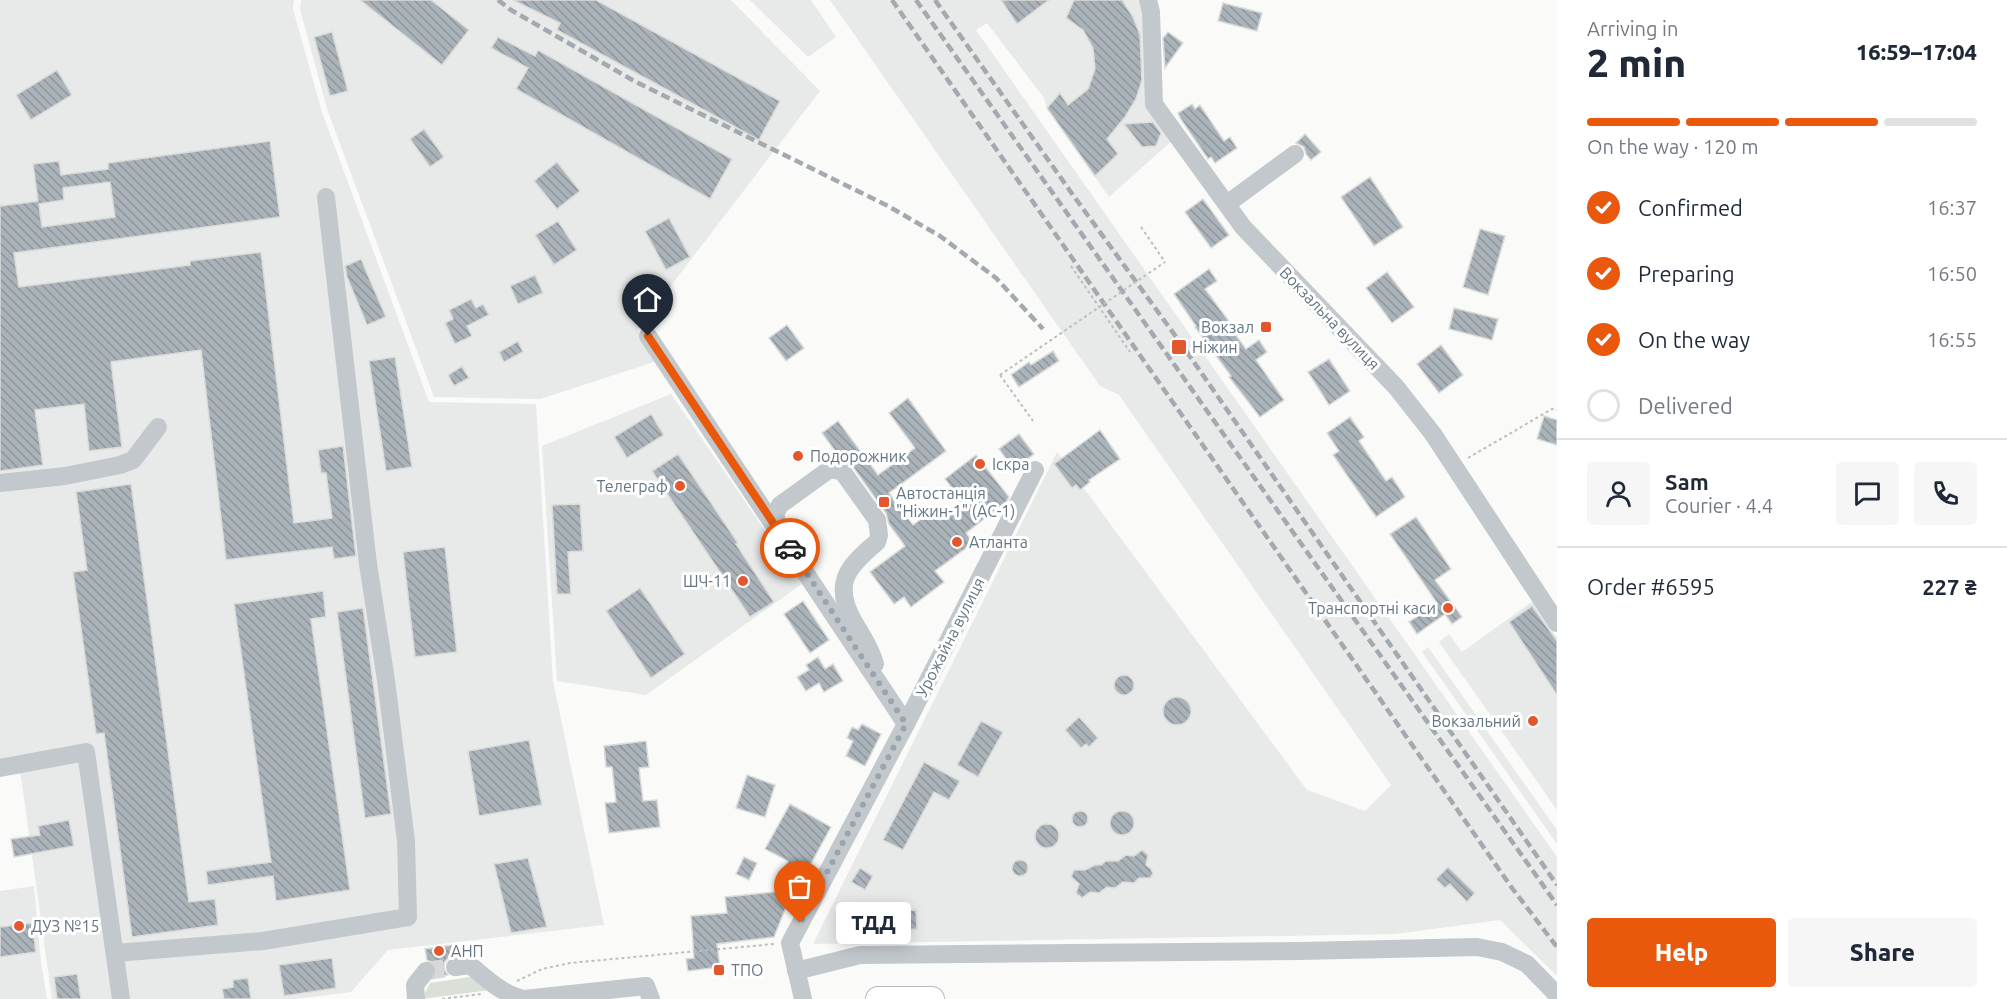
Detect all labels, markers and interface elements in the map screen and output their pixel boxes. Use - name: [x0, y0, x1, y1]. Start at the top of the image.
- text: Arriving in: [1587, 17, 1678, 40]
- text: 16:59–17:04: [1856, 39, 1977, 64]
- text: 2 min: [1587, 41, 1686, 84]
- text: On the way · 120 m: [1587, 135, 1759, 158]
- icon: check: [1587, 191, 1620, 224]
- text: Confirmed: [1638, 195, 1743, 220]
- text: 16:37: [1927, 196, 1977, 219]
- icon: check: [1587, 257, 1620, 290]
- text: Preparing: [1638, 261, 1735, 286]
- text: 16:50: [1927, 262, 1977, 285]
- street label: Вокзальна вулиця: [1276, 263, 1384, 373]
- pin: [622, 274, 673, 336]
- icon: home: [631, 283, 664, 316]
- place label: Вокзал: [1201, 318, 1254, 336]
- marker: Вокзал: [1259, 320, 1273, 334]
- icon: check: [1587, 323, 1620, 356]
- text: On the way: [1638, 327, 1750, 352]
- text: 16:55: [1927, 328, 1977, 351]
- marker: Ніжин: [1170, 338, 1188, 356]
- place label: Ніжин: [1192, 338, 1238, 356]
- text: Delivered: [1638, 393, 1733, 418]
- place label: Подорожник: [810, 447, 907, 465]
- marker: Подорожник: [791, 449, 805, 463]
- place label: Іскра: [992, 455, 1029, 473]
- marker: Іскра: [973, 457, 987, 471]
- button: person: [1587, 462, 1650, 525]
- button: chat: [1836, 462, 1899, 525]
- button: phone: [1914, 462, 1977, 525]
- text: Sam: [1665, 469, 1709, 494]
- place label: Телеграф: [597, 477, 668, 495]
- marker: Телеграф: [673, 479, 687, 493]
- place label: Автостанція "Ніжин-1" (АС-1): [896, 484, 1015, 521]
- text: Courier · 4.4: [1665, 494, 1773, 517]
- marker: Автостанція "Ніжин-1" (АС-1): [877, 495, 891, 509]
- courier: [760, 518, 820, 578]
- icon: car: [774, 532, 807, 565]
- place label: Атланта: [969, 533, 1028, 551]
- marker: Атланта: [950, 535, 964, 549]
- place label: ШЧ-11: [683, 572, 731, 590]
- marker: ШЧ-11: [736, 574, 750, 588]
- street label: Урожайна вулиця: [912, 574, 988, 700]
- text: Order #6595: [1587, 574, 1715, 599]
- text: 227 ₴: [1922, 574, 1977, 599]
- place label: Транспортні каси: [1308, 599, 1436, 617]
- marker: Транспортні каси: [1441, 601, 1455, 615]
- place label: Вокзальний: [1431, 712, 1521, 730]
- marker: Вокзальний: [1526, 714, 1540, 728]
- pin: [774, 861, 825, 923]
- icon: bag: [783, 870, 816, 903]
- callout: ТДД: [836, 902, 911, 944]
- text: ТДД: [851, 911, 896, 934]
- place label: ДУЗ №15: [31, 917, 99, 935]
- button: Help: [1587, 918, 1776, 987]
- button: Share: [1788, 918, 1977, 987]
- marker: ДУЗ №15: [12, 919, 26, 933]
- place label: АНП: [451, 942, 484, 960]
- marker: АНП: [432, 944, 446, 958]
- place label: ТПО: [731, 961, 763, 979]
- marker: ТПО: [712, 963, 726, 977]

